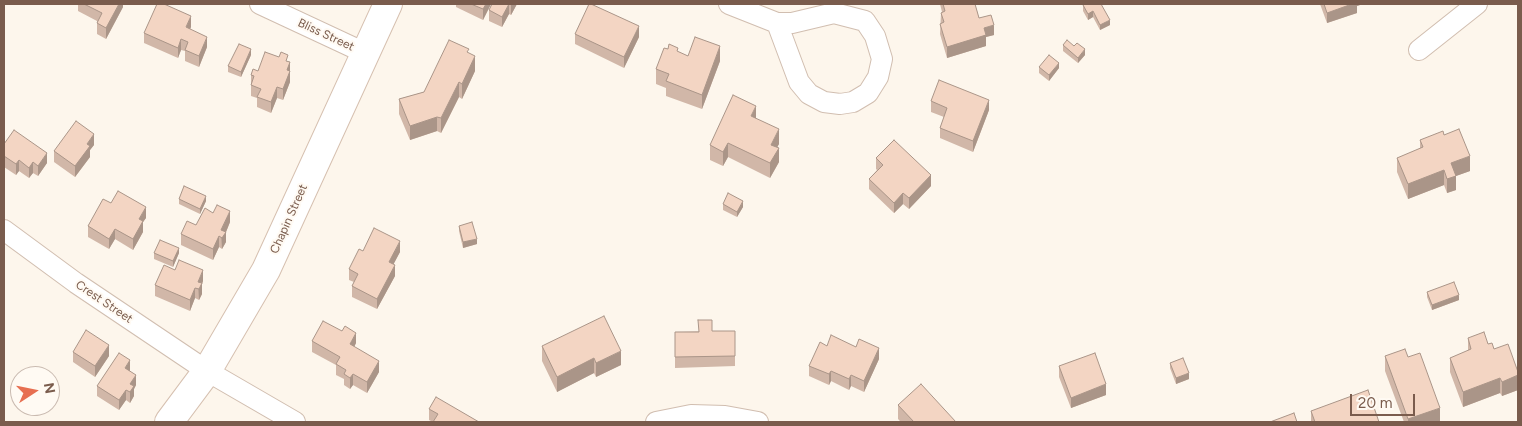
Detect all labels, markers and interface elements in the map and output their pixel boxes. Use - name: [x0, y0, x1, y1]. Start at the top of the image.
- street label: Bliss Street: [296, 16, 356, 54]
- street label: Chapin Street: [267, 182, 311, 256]
- street label: Crest Street: [73, 278, 135, 326]
- north arrow: [10, 366, 60, 416]
- text: N: [40, 381, 59, 395]
- scale bar: [1352, 384, 1417, 416]
- text: 20 m: [1358, 394, 1392, 412]

